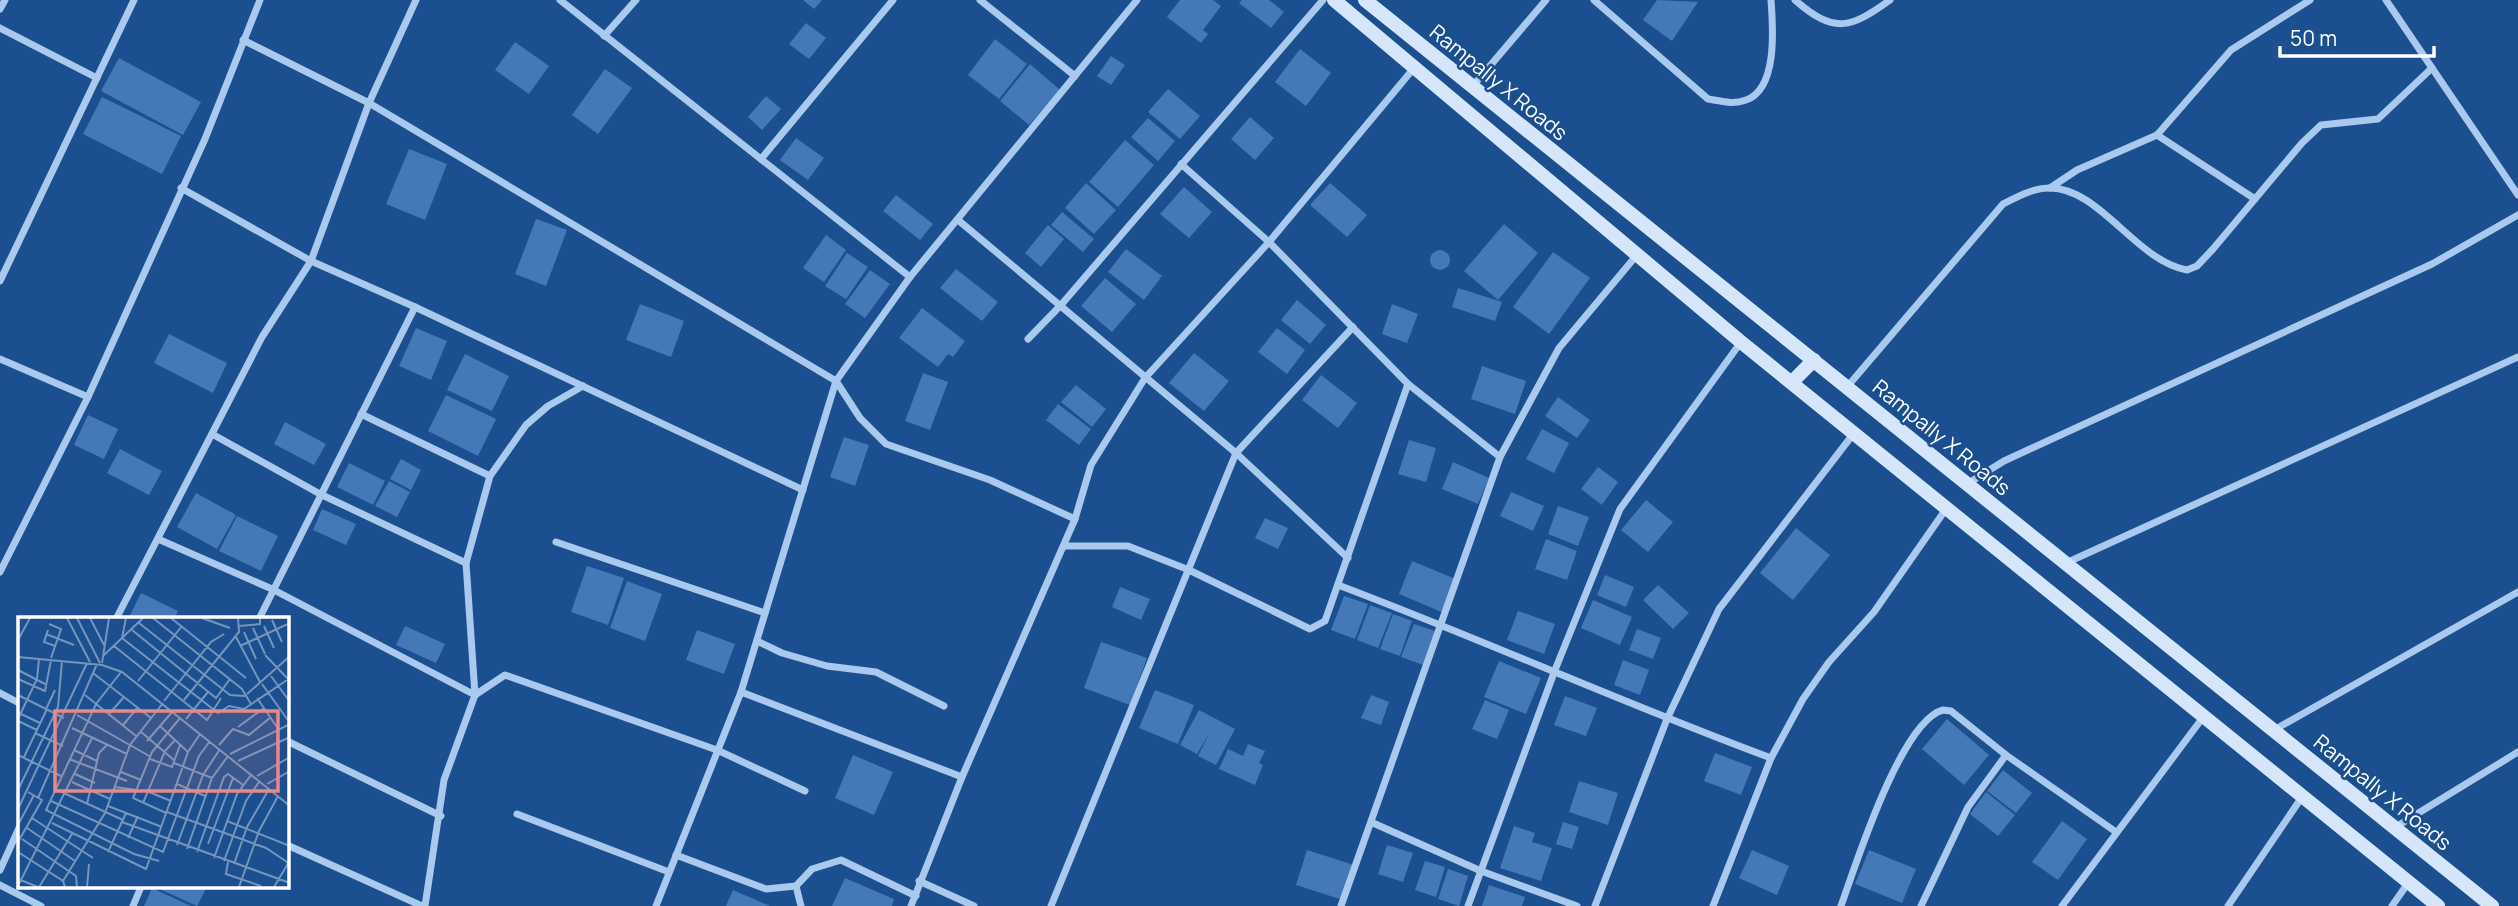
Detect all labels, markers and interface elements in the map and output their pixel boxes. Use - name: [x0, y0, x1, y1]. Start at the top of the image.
- scale bar: [2280, 14, 2434, 58]
- street label: Rampally X Roads: [1424, 18, 1574, 146]
- text: 50 m: [2290, 24, 2337, 52]
- street label: Rampally X Roads: [1867, 373, 2017, 501]
- inset map: [18, 617, 289, 888]
- street label: Rampally X Roads: [2308, 728, 2458, 856]

